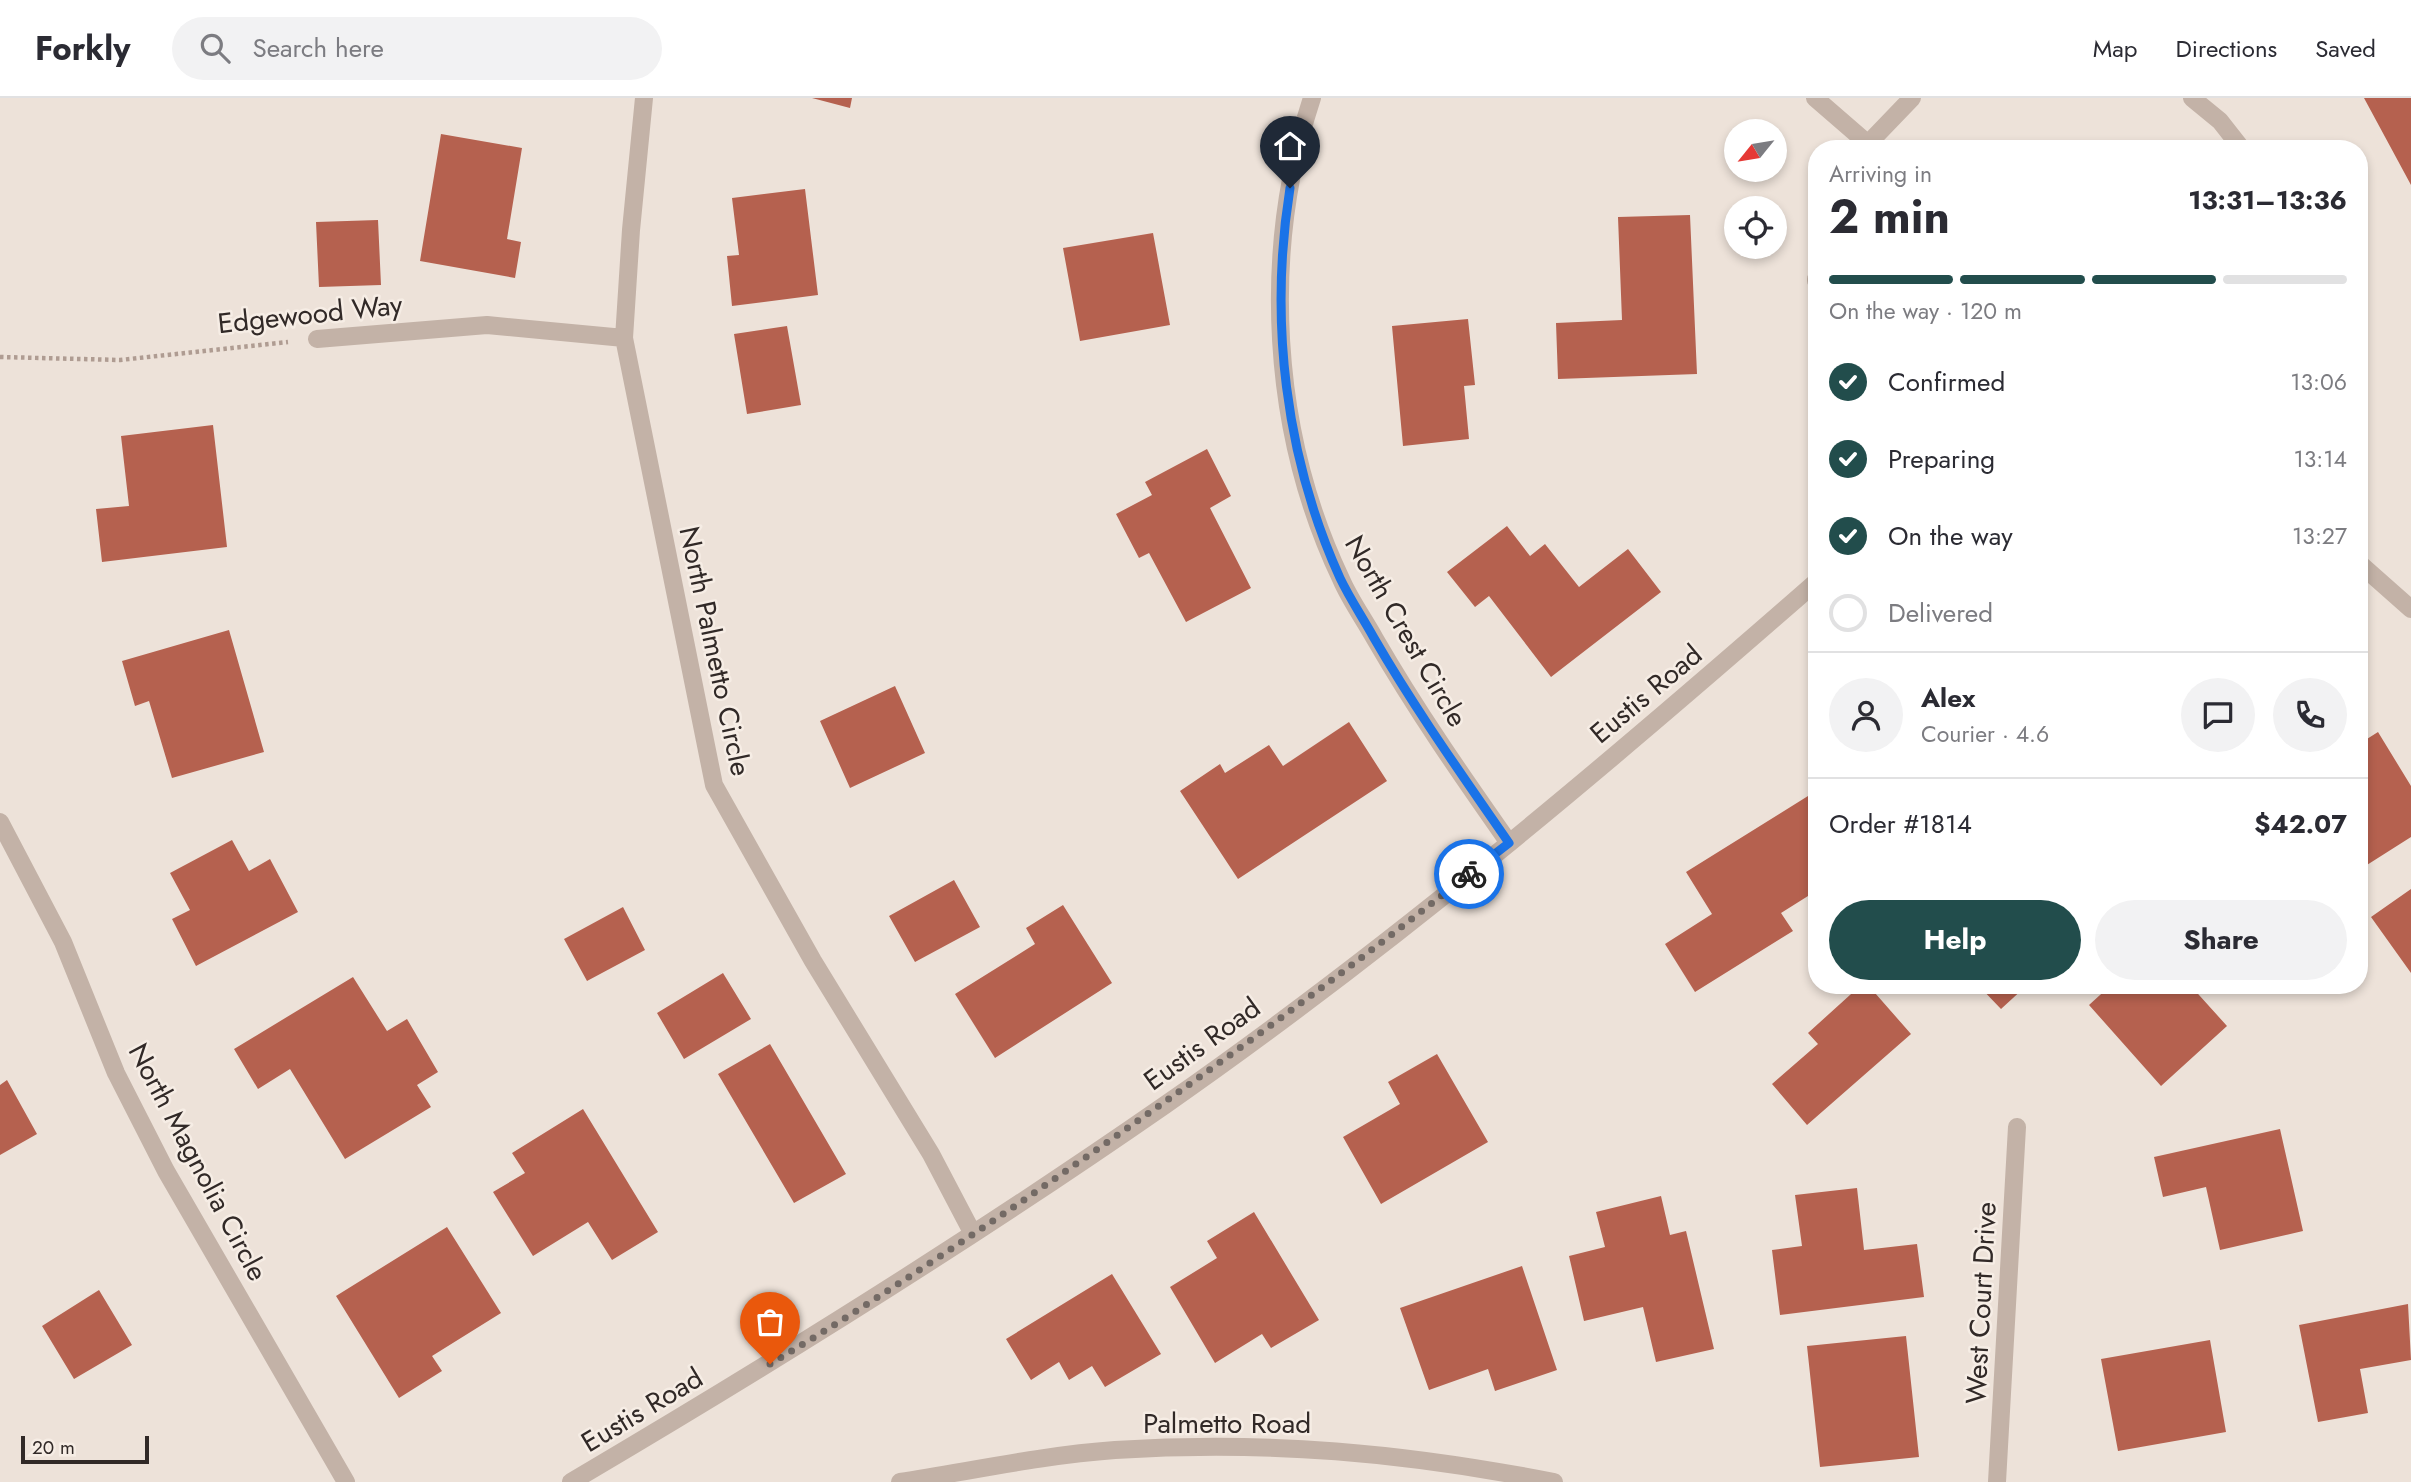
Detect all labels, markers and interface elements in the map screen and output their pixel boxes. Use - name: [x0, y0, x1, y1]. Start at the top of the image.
- search box: [172, 17, 662, 80]
- text: Forkly: [35, 25, 130, 72]
- icon: search: [196, 29, 234, 67]
- text: Search here: [252, 29, 384, 67]
- text: Map: [2093, 31, 2138, 66]
- text: Directions: [2176, 31, 2277, 66]
- text: Saved: [2315, 31, 2376, 66]
- pin: [1260, 116, 1320, 188]
- north arrow: [1724, 119, 1787, 182]
- map controls: [1724, 119, 1787, 259]
- icon: home: [1271, 127, 1309, 165]
- text: Arriving in: [1829, 157, 1932, 191]
- text: 13:31–13:36: [2188, 181, 2347, 219]
- text: 2 min: [1829, 184, 1950, 250]
- button: locate: [1724, 196, 1787, 259]
- street label: Edgewood Way: [216, 284, 405, 344]
- text: On the way · 120 m: [1829, 294, 2022, 328]
- icon: check: [1829, 363, 1867, 401]
- text: Confirmed: [1888, 363, 2005, 401]
- text: 13:06: [2290, 365, 2347, 399]
- icon: check: [1829, 440, 1867, 478]
- text: Preparing: [1888, 440, 1995, 478]
- text: 13:14: [2293, 442, 2347, 476]
- icon: check: [1829, 517, 1867, 555]
- text: On the way: [1888, 517, 2013, 555]
- text: 13:27: [2292, 519, 2347, 553]
- street label: North Palmetto Circle: [669, 522, 761, 780]
- street label: North Crest Circle: [1334, 527, 1478, 735]
- text: Delivered: [1888, 594, 1993, 632]
- street label: Eustis Road: [1581, 635, 1711, 753]
- button: person: [1829, 678, 1903, 752]
- button: chat: [2181, 678, 2255, 752]
- button: phone: [2273, 678, 2347, 752]
- text: Alex: [1921, 679, 1975, 717]
- text: Courier · 4.6: [1921, 717, 2049, 751]
- text: Order #1814: [1829, 805, 1972, 843]
- text: $42.07: [2254, 805, 2347, 843]
- courier: [1434, 839, 1504, 909]
- icon: bike: [1450, 855, 1488, 893]
- button: Help: [1829, 900, 2081, 980]
- button: Share: [2095, 900, 2347, 980]
- street label: Eustis Road: [1135, 988, 1269, 1100]
- street label: North Magnolia Circle: [118, 1036, 278, 1288]
- street label: West Court Drive: [1955, 1201, 2007, 1405]
- pin: [740, 1292, 800, 1364]
- icon: bag: [751, 1303, 789, 1341]
- street label: Eustis Road: [573, 1358, 711, 1462]
- street label: Palmetto Road: [1143, 1403, 1311, 1444]
- scale bar: [21, 1433, 149, 1465]
- text: 20 m: [32, 1434, 75, 1461]

